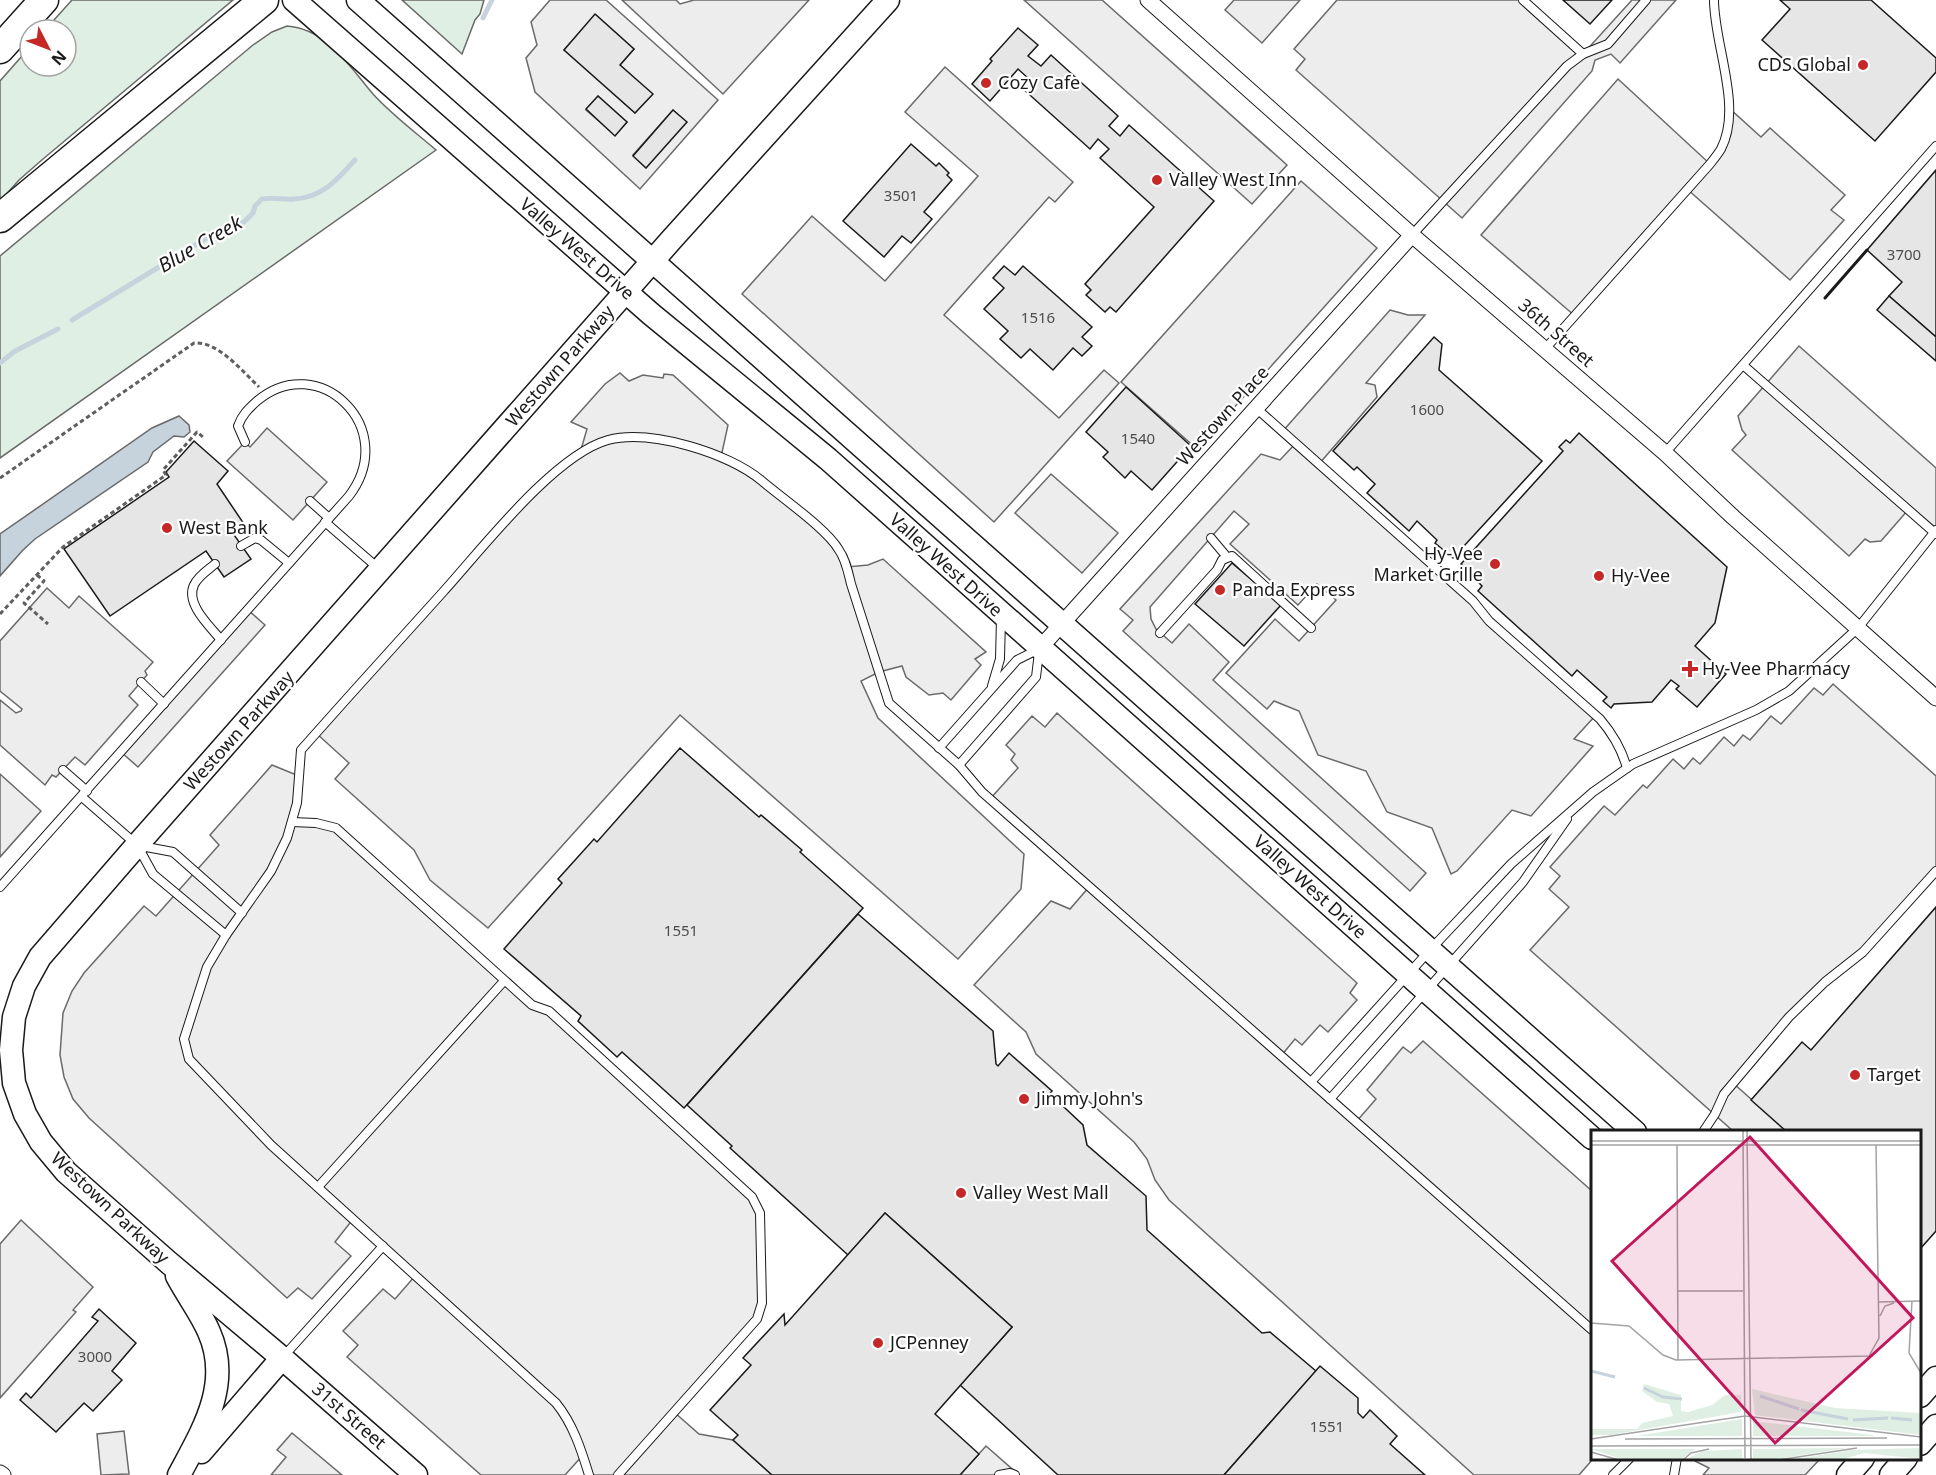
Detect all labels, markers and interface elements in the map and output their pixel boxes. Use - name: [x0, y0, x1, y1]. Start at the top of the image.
- north arrow: [18, 18, 78, 78]
- text: N: [47, 46, 72, 70]
- place label: CDS Global: [1757, 52, 1851, 76]
- marker: CDS Global: [1856, 58, 1870, 72]
- place label: Cozy Cafe: [998, 70, 1080, 94]
- marker: Cozy Cafe: [979, 76, 993, 90]
- place label: Valley West Inn: [1169, 167, 1297, 191]
- marker: Valley West Inn: [1150, 173, 1164, 187]
- house number: 3501: [884, 185, 918, 205]
- street label: Valley West Drive: [515, 192, 640, 305]
- water label: Blue Creek: [153, 208, 248, 279]
- house number: 3700: [1887, 244, 1921, 264]
- street label: 36th Street: [1514, 293, 1600, 372]
- street label: Westown Parkway: [500, 299, 619, 431]
- house number: 1516: [1021, 307, 1055, 327]
- street label: Westown Place: [1171, 360, 1274, 470]
- house number: 1600: [1410, 399, 1444, 419]
- house number: 1540: [1121, 428, 1155, 448]
- street label: Valley West Drive: [885, 507, 1008, 621]
- place label: West Bank: [179, 515, 268, 539]
- marker: West Bank: [160, 521, 174, 535]
- place label: Hy-Vee Market Grille: [1374, 541, 1483, 586]
- marker: Hy-Vee Market Grille: [1488, 557, 1502, 571]
- place label: Hy-Vee: [1611, 563, 1670, 587]
- marker: Hy-Vee: [1592, 569, 1606, 583]
- place label: Panda Express: [1232, 577, 1355, 601]
- marker: Panda Express: [1213, 583, 1227, 597]
- place label: Hy-Vee Pharmacy: [1702, 656, 1851, 680]
- marker: Hy-Vee Pharmacy: [1683, 662, 1697, 676]
- street label: Westown Parkway: [178, 665, 299, 795]
- street label: Valley West Drive: [1249, 829, 1372, 943]
- house number: 1551: [664, 920, 698, 940]
- place label: Target: [1867, 1062, 1921, 1086]
- marker: Target: [1848, 1068, 1862, 1082]
- place label: Jimmy John's: [1034, 1086, 1143, 1110]
- marker: Jimmy John's: [1017, 1092, 1031, 1106]
- inset map: [1591, 1130, 1921, 1460]
- street label: Westown Parkway: [46, 1146, 176, 1269]
- place label: Valley West Mall: [973, 1180, 1109, 1204]
- marker: Valley West Mall: [954, 1186, 968, 1200]
- place label: JCPenney: [888, 1330, 969, 1354]
- marker: JCPenney: [871, 1336, 885, 1350]
- house number: 3000: [78, 1346, 112, 1366]
- street label: 31st Street: [308, 1376, 392, 1454]
- house number: 1551: [1310, 1416, 1344, 1436]

